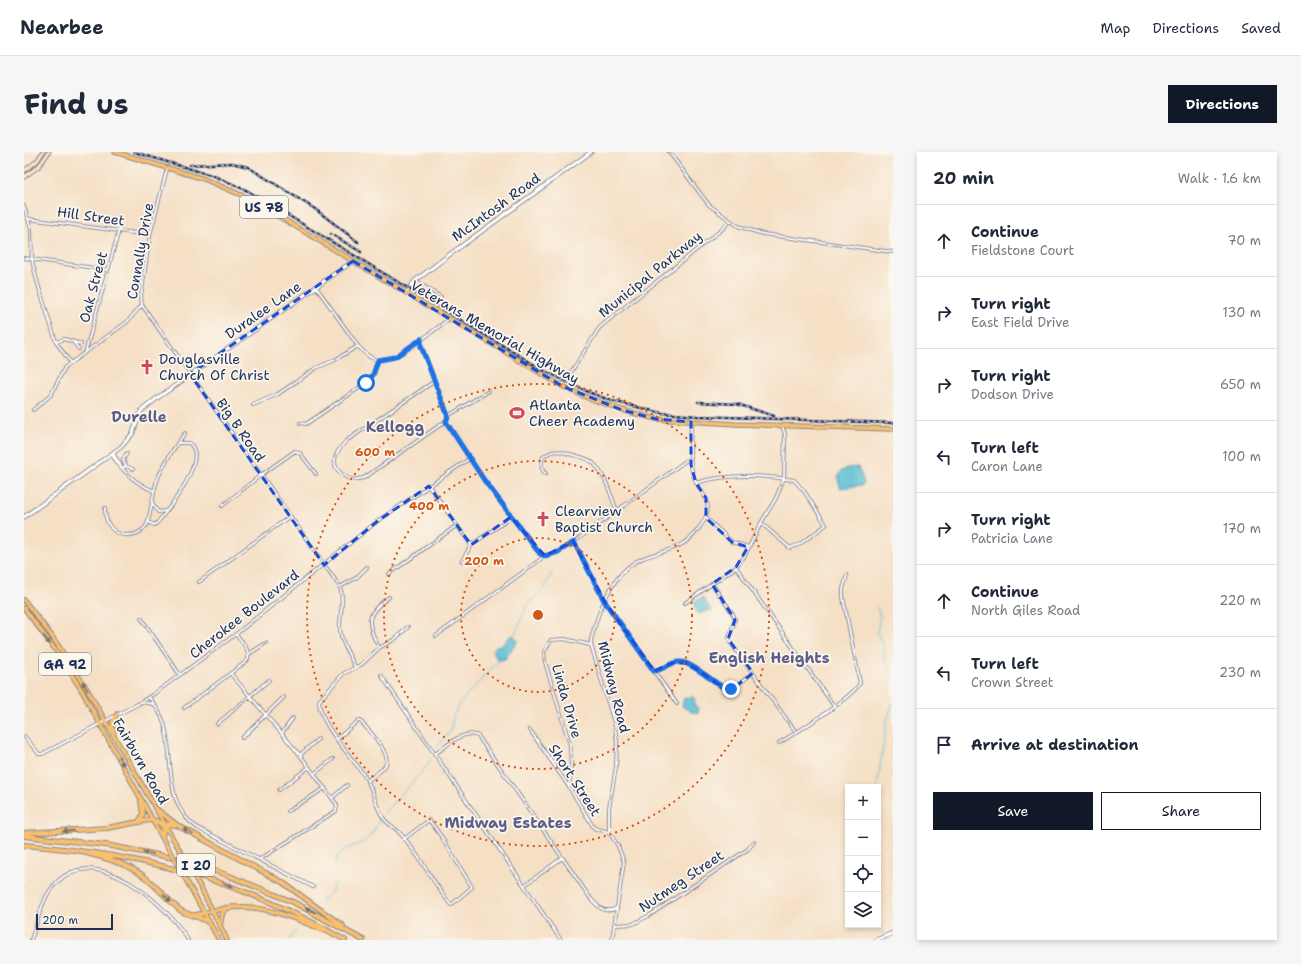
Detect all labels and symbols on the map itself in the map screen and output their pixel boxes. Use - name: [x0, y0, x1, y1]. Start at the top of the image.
- street label: McIntosh Road: [448, 169, 544, 245]
- road number: US 78: [240, 196, 288, 218]
- street label: Connally Drive: [123, 201, 157, 301]
- street label: Hill Street: [56, 202, 126, 230]
- street label: Municipal Parkway: [595, 227, 705, 321]
- street label: Oak Street: [75, 250, 111, 324]
- street label: Veterans Memorial Highway: [407, 276, 583, 388]
- street label: Duralee Lane: [221, 277, 305, 343]
- place label: Douglasville Church Of Christ: [159, 350, 270, 384]
- church icon: Douglasville Church Of Christ: [138, 358, 156, 376]
- route start: [357, 374, 375, 392]
- street label: Big B Road: [213, 395, 270, 465]
- place label: Atlanta Cheer Academy: [529, 396, 635, 430]
- sports icon: Atlanta Cheer Academy: [508, 404, 526, 422]
- district label: Durelle: [111, 407, 167, 427]
- district label: Kellogg: [366, 417, 424, 437]
- text: 600 m: [355, 444, 395, 460]
- text: 400 m: [409, 498, 449, 514]
- place label: Clearview Baptist Church: [555, 502, 653, 536]
- church icon: Clearview Baptist Church: [534, 510, 552, 528]
- text: 200 m: [464, 553, 504, 569]
- street label: Cherokee Boulevard: [186, 566, 303, 662]
- centre of rings: [531, 608, 545, 622]
- one-way arrow: [43, 634, 51, 645]
- street label: Midway Road: [594, 639, 634, 735]
- district label: English Heights: [708, 648, 830, 668]
- road number: GA 92: [39, 653, 91, 675]
- street label: Linda Drive: [548, 662, 586, 740]
- route end: [722, 680, 740, 698]
- one-way arrow: [82, 681, 89, 692]
- street label: Fairburn Road: [109, 715, 173, 807]
- street label: Short Street: [545, 740, 605, 820]
- one-way arrow: [117, 755, 124, 767]
- district label: Midway Estates: [444, 813, 572, 833]
- one-way arrow: [62, 828, 74, 835]
- one-way arrow: [182, 828, 194, 835]
- street label: Nutmeg Street: [635, 846, 727, 916]
- one-way arrow: [142, 849, 155, 855]
- road number: I 20: [177, 854, 215, 876]
- one-way arrow: [223, 882, 235, 888]
- one-way arrow: [162, 893, 172, 902]
- one-way arrow: [304, 907, 316, 913]
- scale bar: [36, 912, 113, 931]

